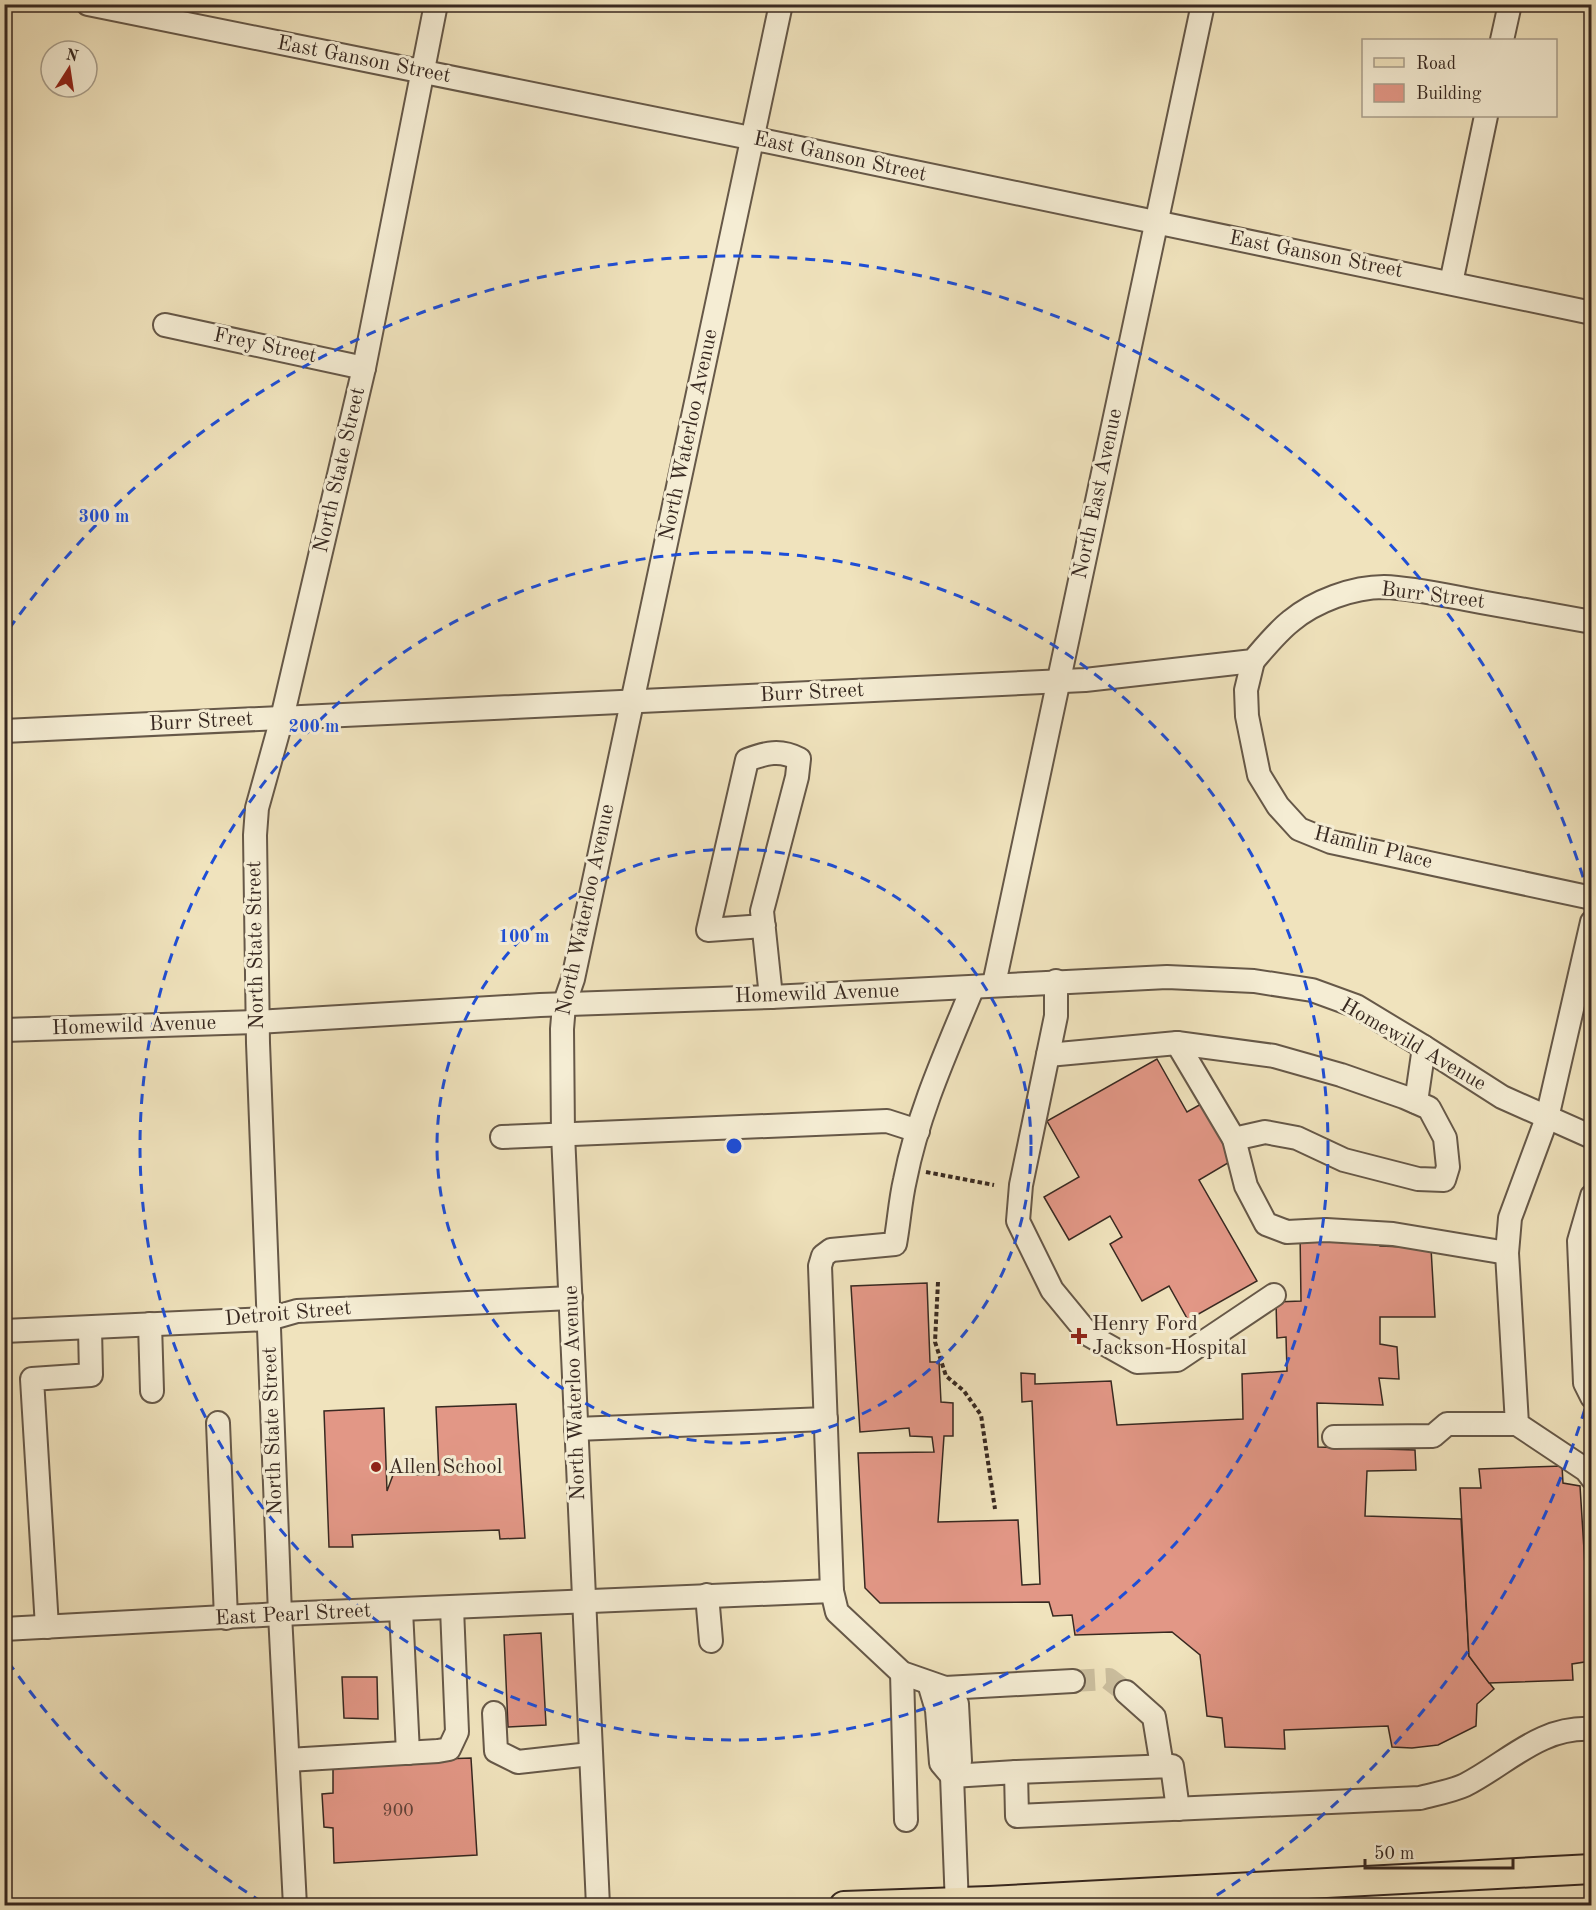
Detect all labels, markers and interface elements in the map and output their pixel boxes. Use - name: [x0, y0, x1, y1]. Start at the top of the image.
- street label: East Ganson Street: [275, 33, 453, 87]
- north arrow: [39, 39, 99, 99]
- legend: [1362, 39, 1557, 117]
- text: N: [64, 47, 80, 66]
- text: Road: [1416, 55, 1456, 73]
- text: Building: [1416, 85, 1482, 103]
- street label: East Ganson Street: [752, 128, 928, 186]
- street label: East Ganson Street: [1227, 228, 1405, 282]
- street label: Frey Street: [211, 325, 319, 367]
- street label: North Waterloo Avenue: [656, 327, 722, 543]
- street label: North State Street: [311, 385, 369, 555]
- street label: North East Avenue: [1070, 407, 1126, 581]
- text: 300 m: [79, 508, 129, 526]
- street label: Burr Street: [1380, 579, 1486, 613]
- street label: Burr Street: [759, 680, 865, 706]
- street label: Burr Street: [148, 709, 254, 735]
- text: 200 m: [289, 718, 339, 736]
- street label: North Waterloo Avenue: [553, 802, 619, 1018]
- street label: Hamlin Place: [1312, 823, 1434, 873]
- street label: North State Street: [244, 860, 268, 1030]
- text: 100 m: [499, 928, 549, 946]
- street label: Homewild Avenue: [734, 981, 900, 1007]
- street label: Homewild Avenue: [1337, 995, 1489, 1095]
- street label: Homewild Avenue: [51, 1013, 217, 1039]
- centre of rings: [724, 1136, 744, 1156]
- street label: North Waterloo Avenue: [561, 1285, 589, 1501]
- street label: Detroit Street: [224, 1298, 352, 1330]
- place label: Henry Ford Jackson Hospital: [1092, 1314, 1247, 1359]
- marker: Henry Ford Jackson Hospital: [1070, 1327, 1088, 1345]
- street label: North State Street: [260, 1346, 286, 1516]
- place label: Allen School: [388, 1457, 503, 1478]
- marker: Allen School: [369, 1460, 383, 1474]
- street label: East Pearl Street: [214, 1600, 372, 1630]
- house number: 900: [382, 1802, 414, 1820]
- scale bar: [1365, 1832, 1514, 1870]
- text: 50 m: [1374, 1845, 1414, 1863]

